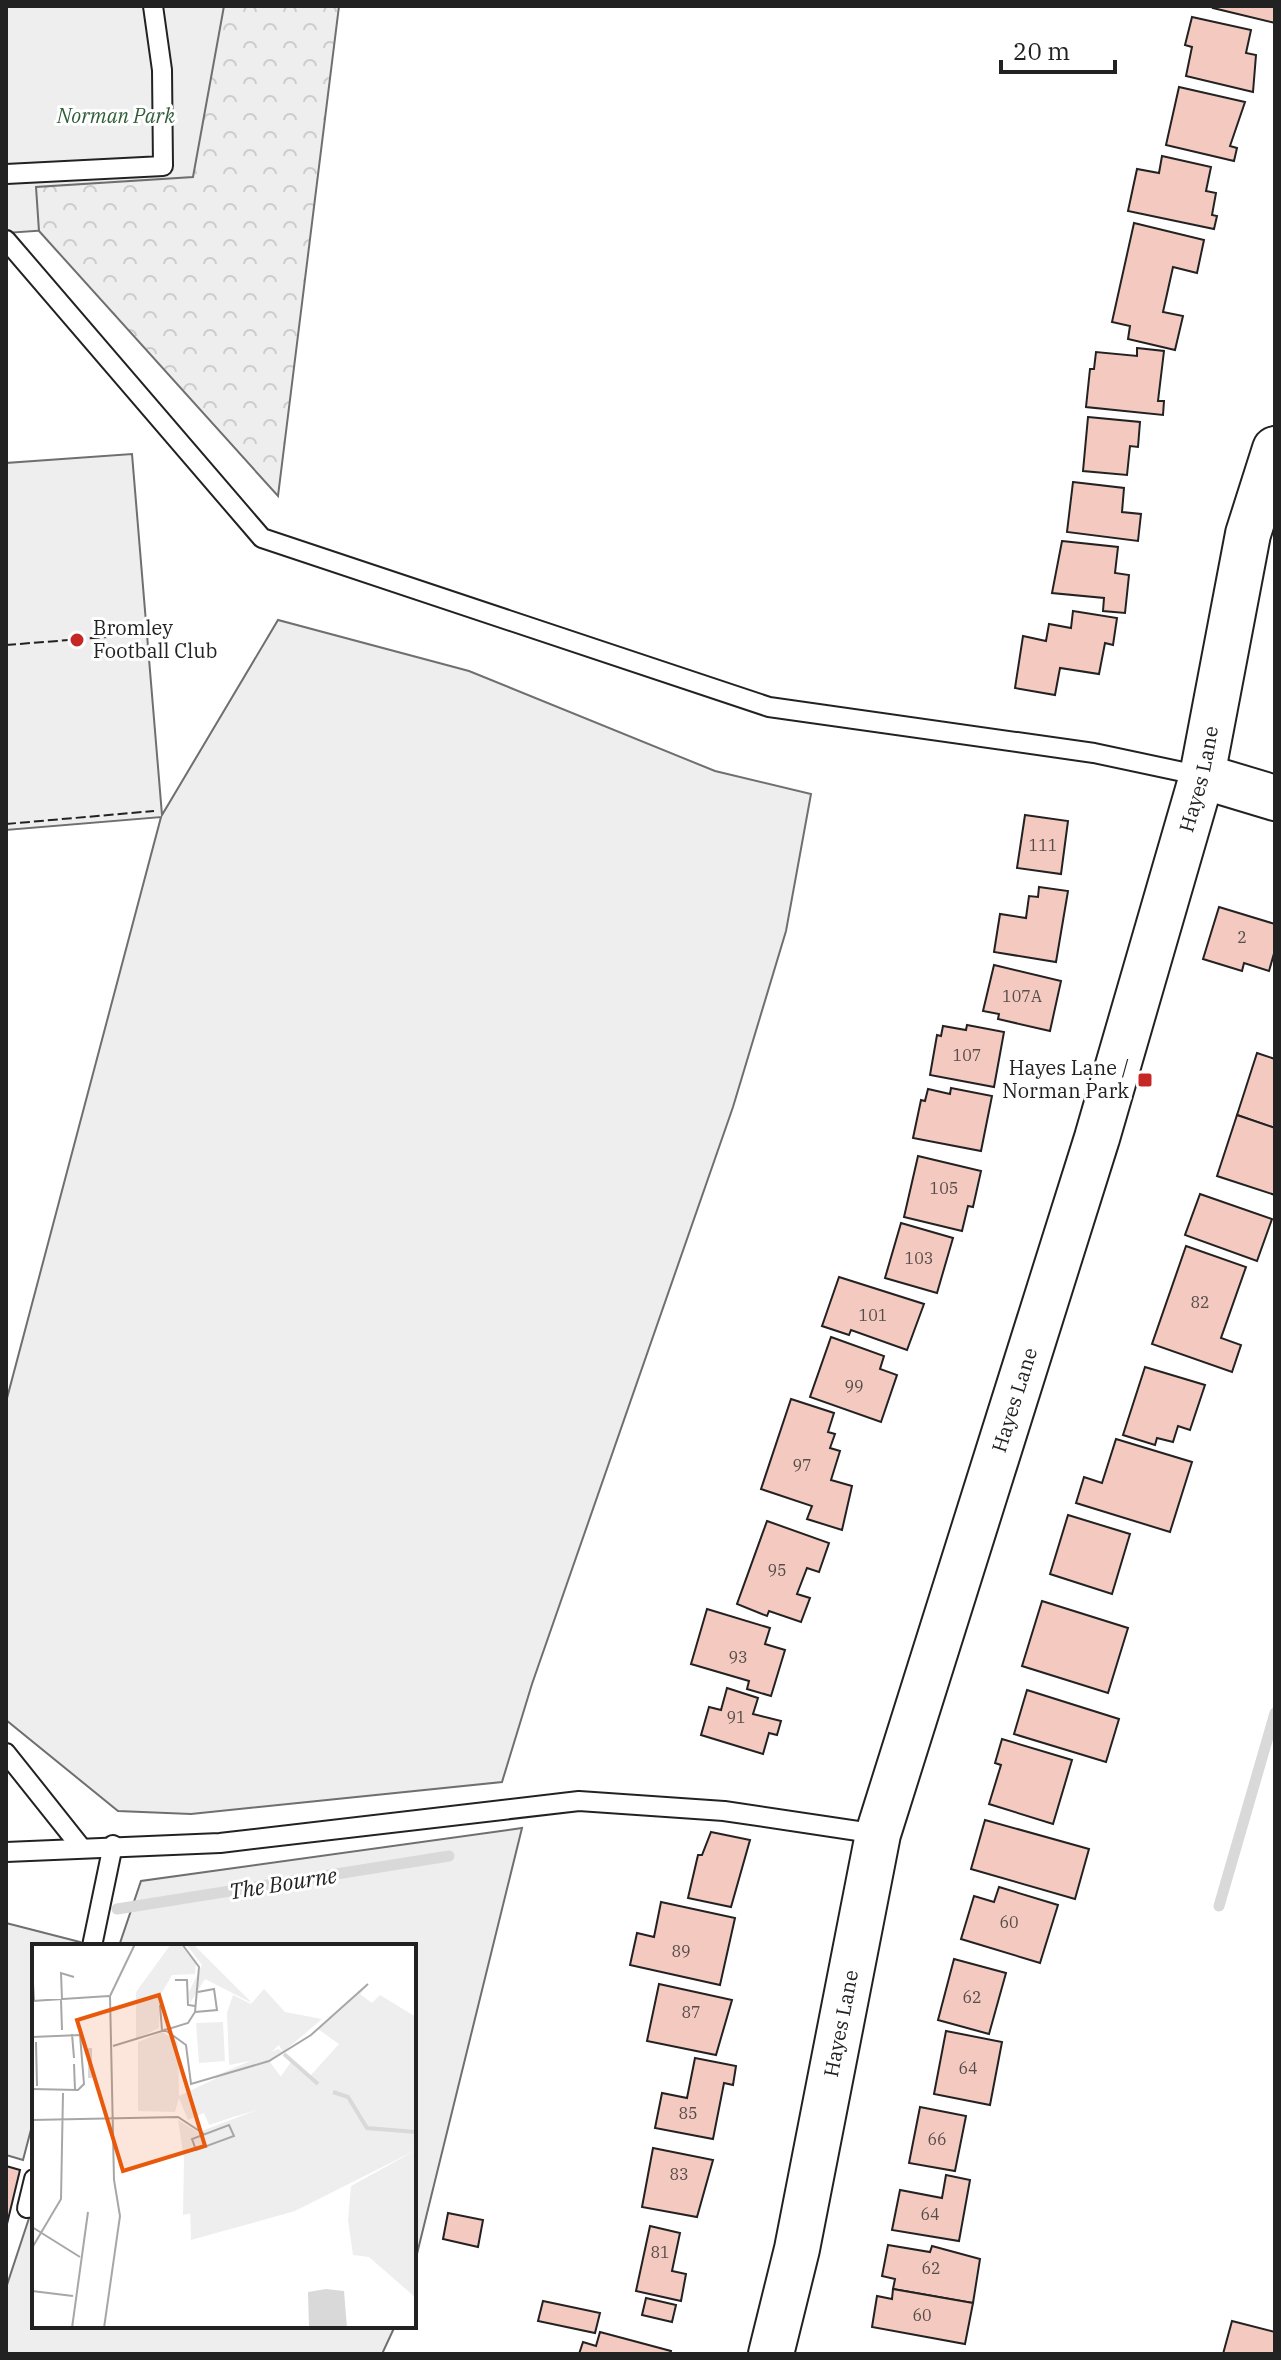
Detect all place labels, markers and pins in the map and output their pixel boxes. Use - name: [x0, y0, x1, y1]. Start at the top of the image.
- place label: Bromley Football Club: [93, 614, 218, 664]
- marker: Bromley Football Club: [68, 631, 86, 649]
- place label: Hayes Lane / Norman Park: [1002, 1054, 1129, 1104]
- marker: Hayes Lane / Norman Park: [1136, 1071, 1154, 1089]

